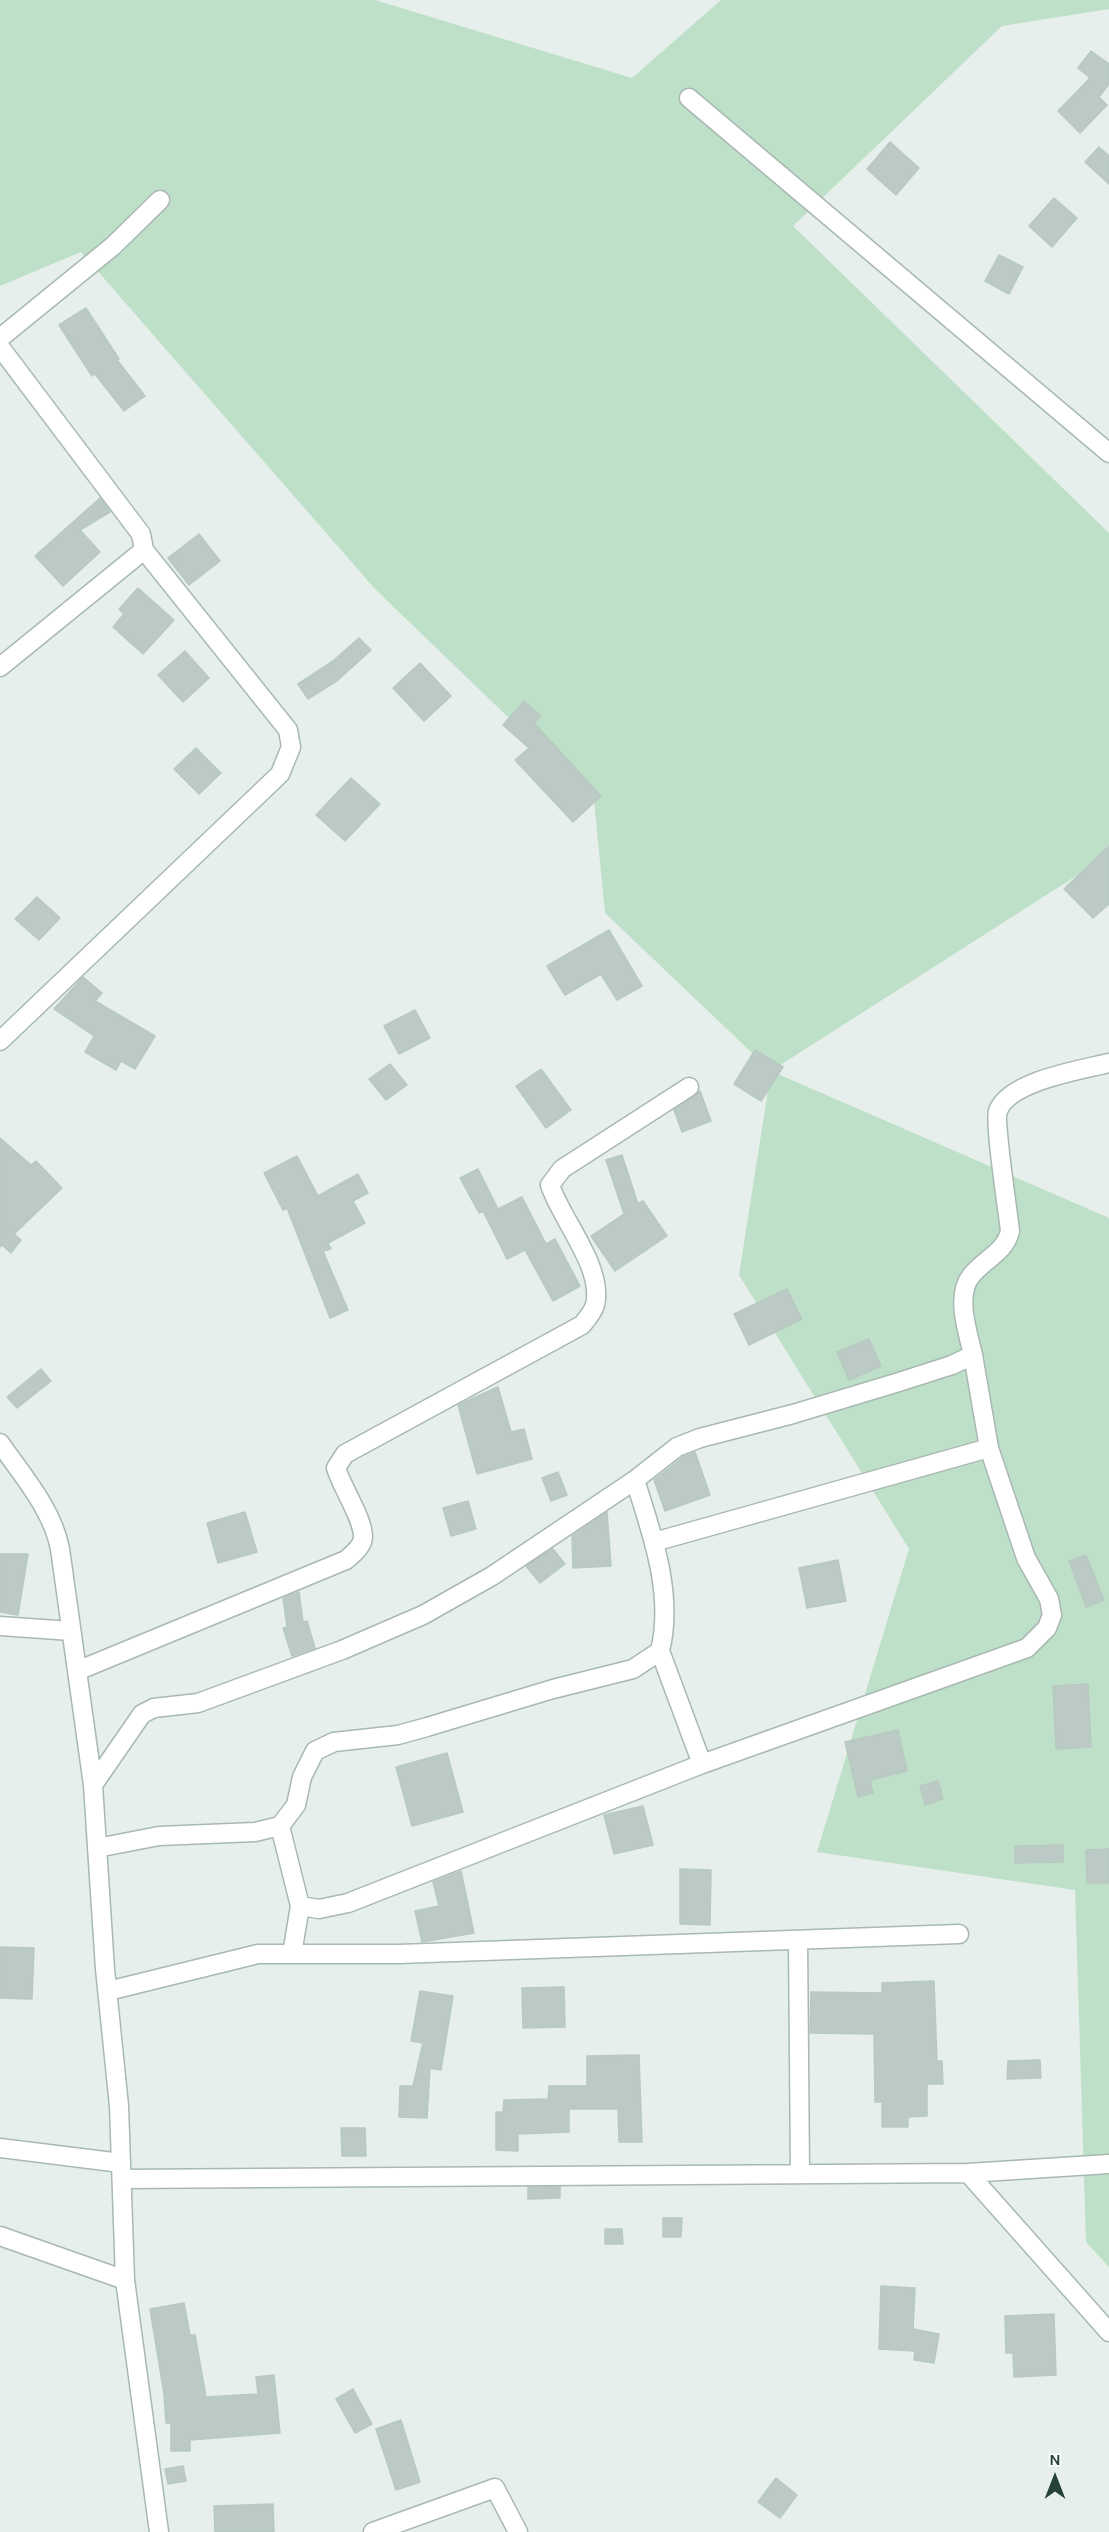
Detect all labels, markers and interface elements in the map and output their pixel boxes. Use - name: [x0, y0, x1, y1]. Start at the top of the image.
- north arrow: [1025, 2448, 1085, 2508]
- text: N: [1049, 2450, 1061, 2469]

